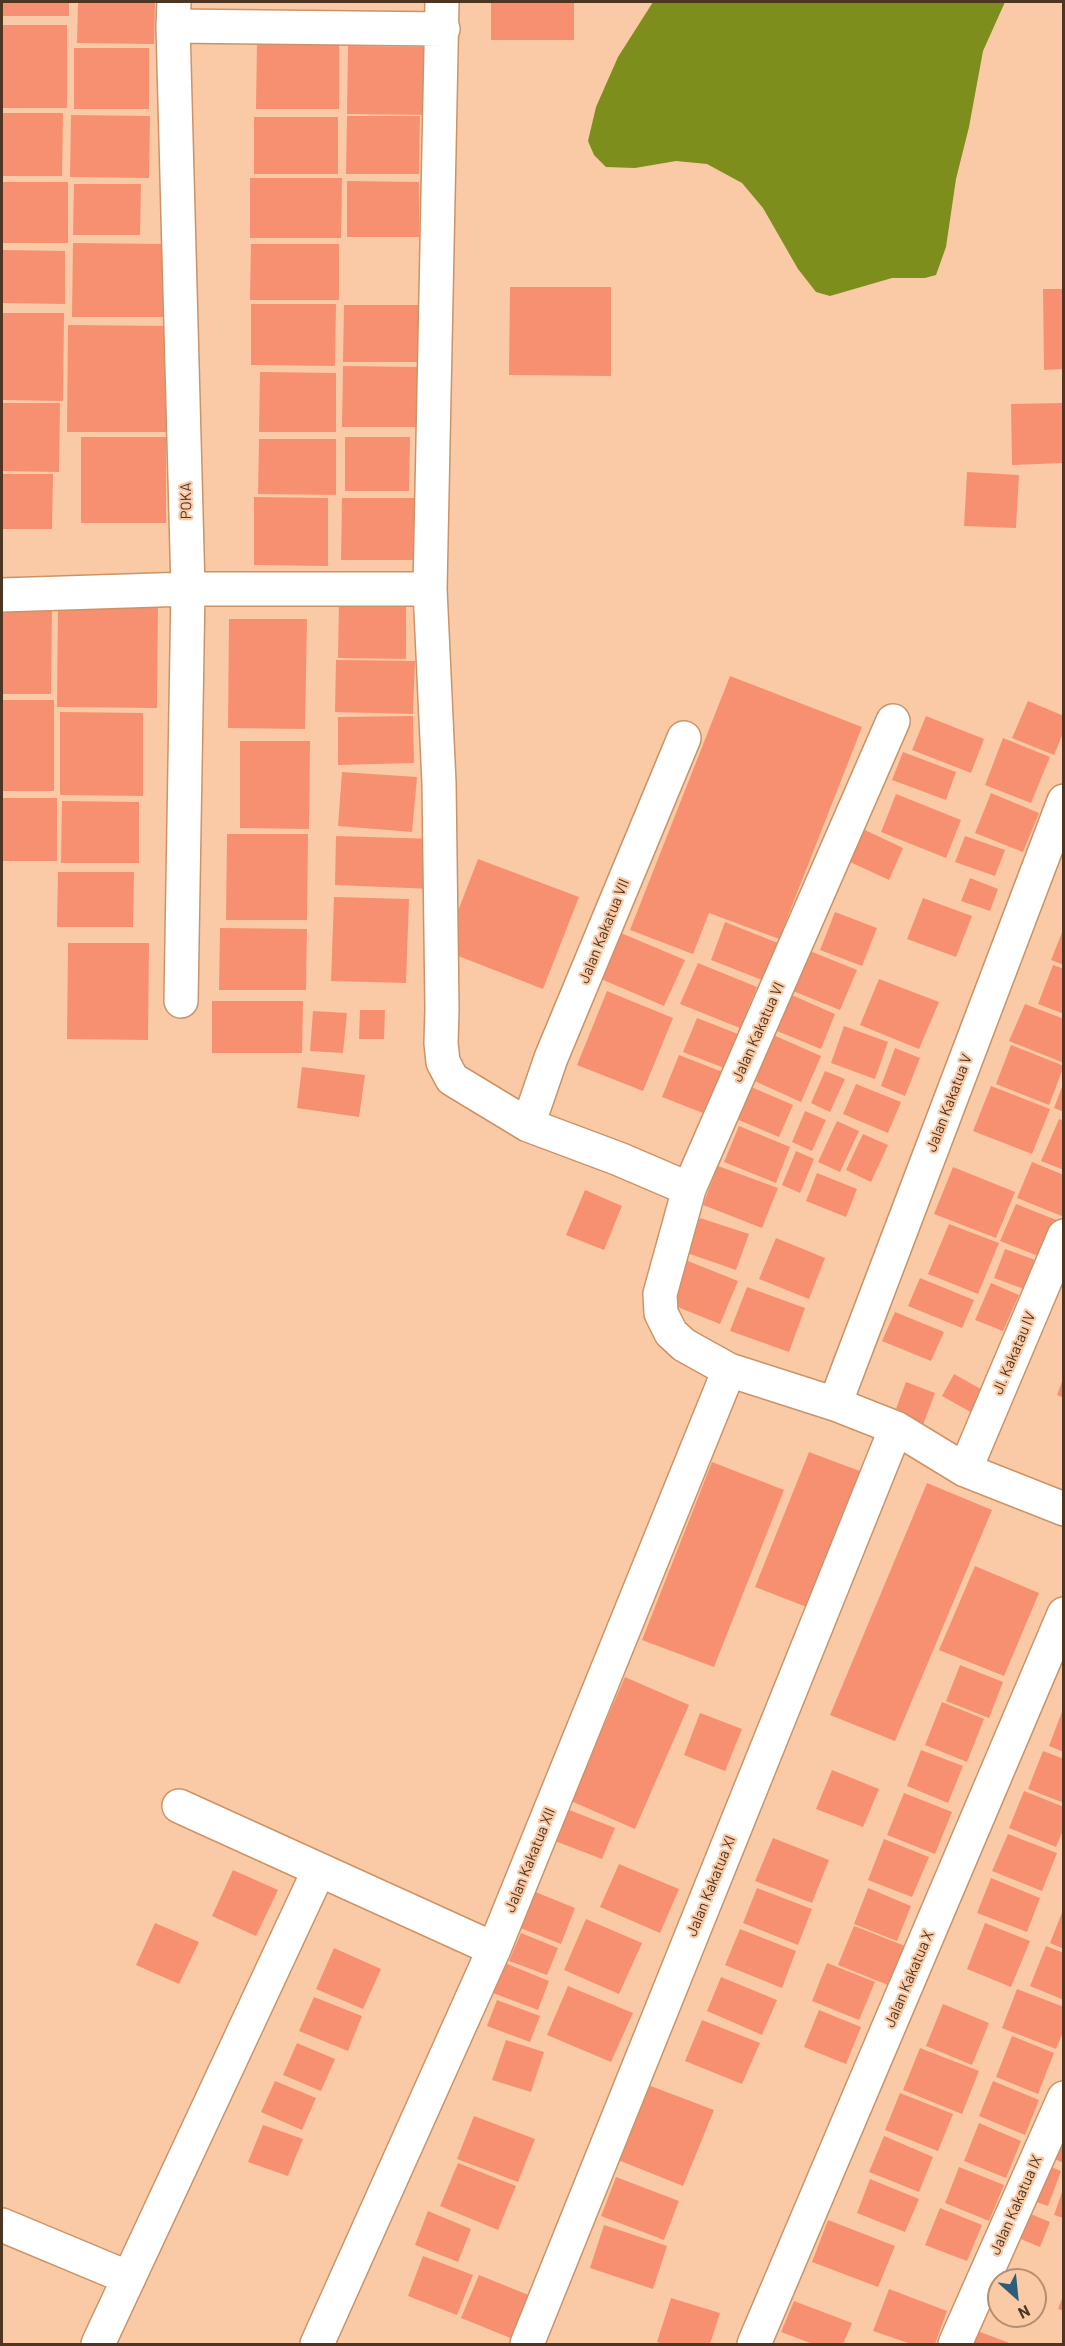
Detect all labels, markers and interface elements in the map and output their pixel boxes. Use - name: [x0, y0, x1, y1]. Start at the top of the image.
- street label: POKA: [177, 482, 195, 520]
- street label: Jalan Kakatua VII: [575, 876, 633, 986]
- street label: Jalan Kakatua VI: [728, 979, 788, 1085]
- street label: Jalan Kakatua V: [922, 1052, 976, 1154]
- street label: Jl. Kakatau IV: [989, 1309, 1039, 1397]
- street label: Jalan Kakatua XII: [501, 1805, 559, 1915]
- street label: Jalan Kakatua XI: [683, 1833, 739, 1939]
- street label: Jalan Kakatua X: [881, 1928, 937, 2030]
- street label: Jalan Kakatua IX: [986, 2152, 1046, 2258]
- north arrow: [987, 2268, 1047, 2328]
- text: N: [1015, 2302, 1034, 2324]

